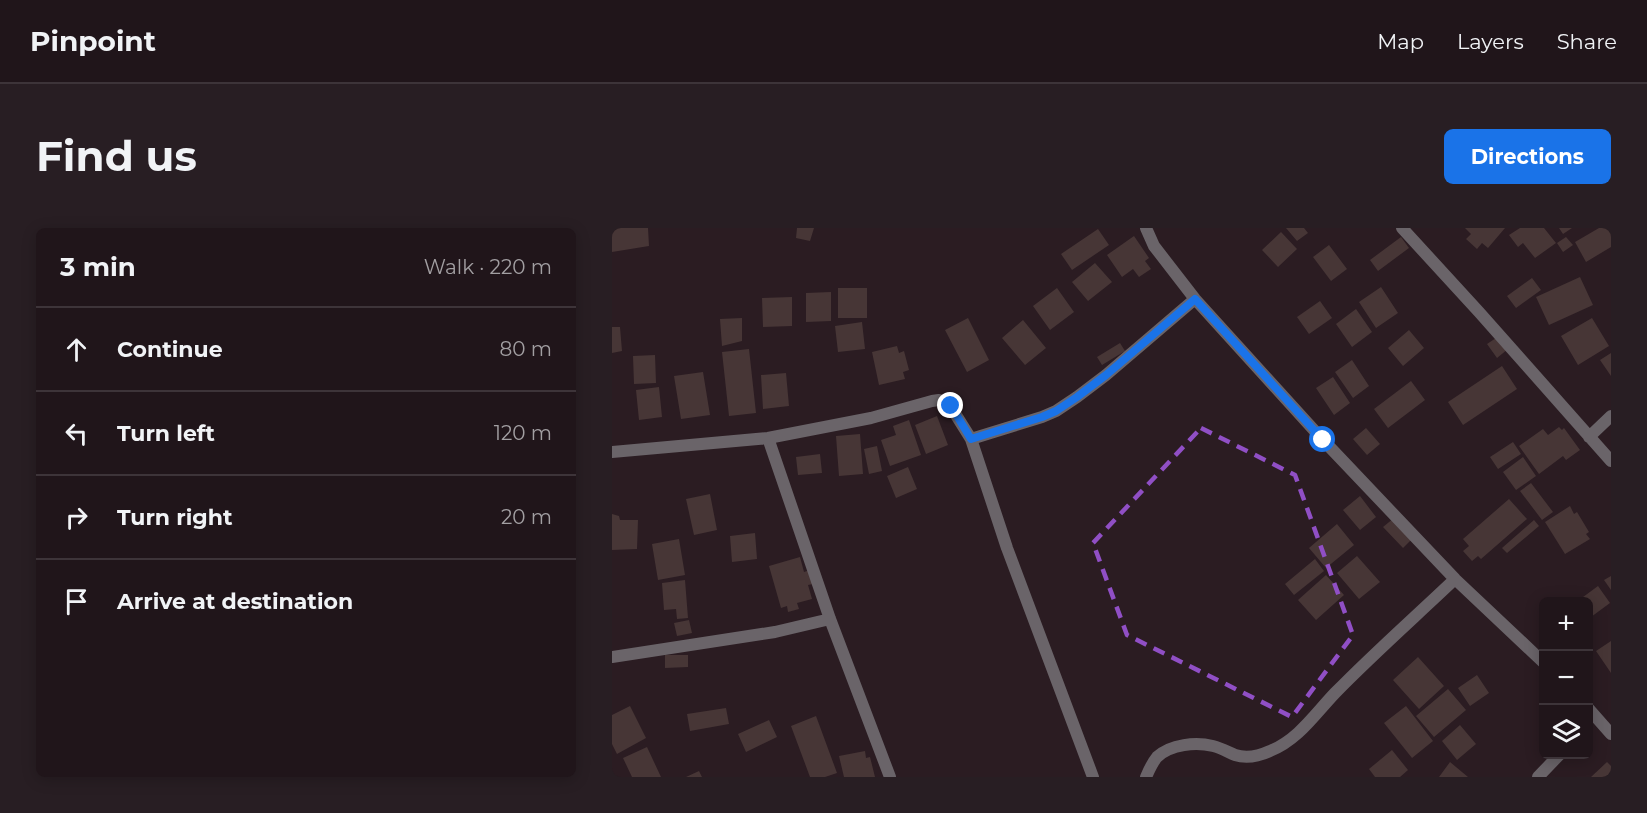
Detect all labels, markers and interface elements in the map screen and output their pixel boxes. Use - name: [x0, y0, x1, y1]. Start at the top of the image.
- text: Pinpoint: [30, 24, 156, 58]
- text: Map: [1377, 29, 1424, 54]
- text: Layers: [1457, 29, 1524, 54]
- text: Share: [1557, 29, 1617, 54]
- button: Directions: [1444, 129, 1611, 184]
- text: Find us: [36, 130, 197, 182]
- text: 3 min: [60, 251, 136, 283]
- text: Walk · 220 m: [424, 255, 552, 279]
- icon: ahead: [60, 333, 93, 366]
- text: Continue: [117, 336, 223, 363]
- text: 80 m: [500, 337, 552, 361]
- route end: [937, 392, 963, 418]
- icon: left: [60, 417, 93, 450]
- text: Turn left: [117, 420, 215, 447]
- text: 120 m: [494, 421, 552, 445]
- route start: [1309, 426, 1335, 452]
- icon: right: [60, 501, 93, 534]
- text: Turn right: [117, 504, 232, 531]
- text: 20 m: [501, 505, 552, 529]
- icon: arrive: [60, 585, 93, 618]
- text: Arrive at destination: [117, 588, 353, 615]
- map controls: [1539, 597, 1593, 759]
- button: +: [1539, 597, 1593, 651]
- button: −: [1539, 651, 1593, 705]
- button: layers: [1539, 705, 1593, 759]

